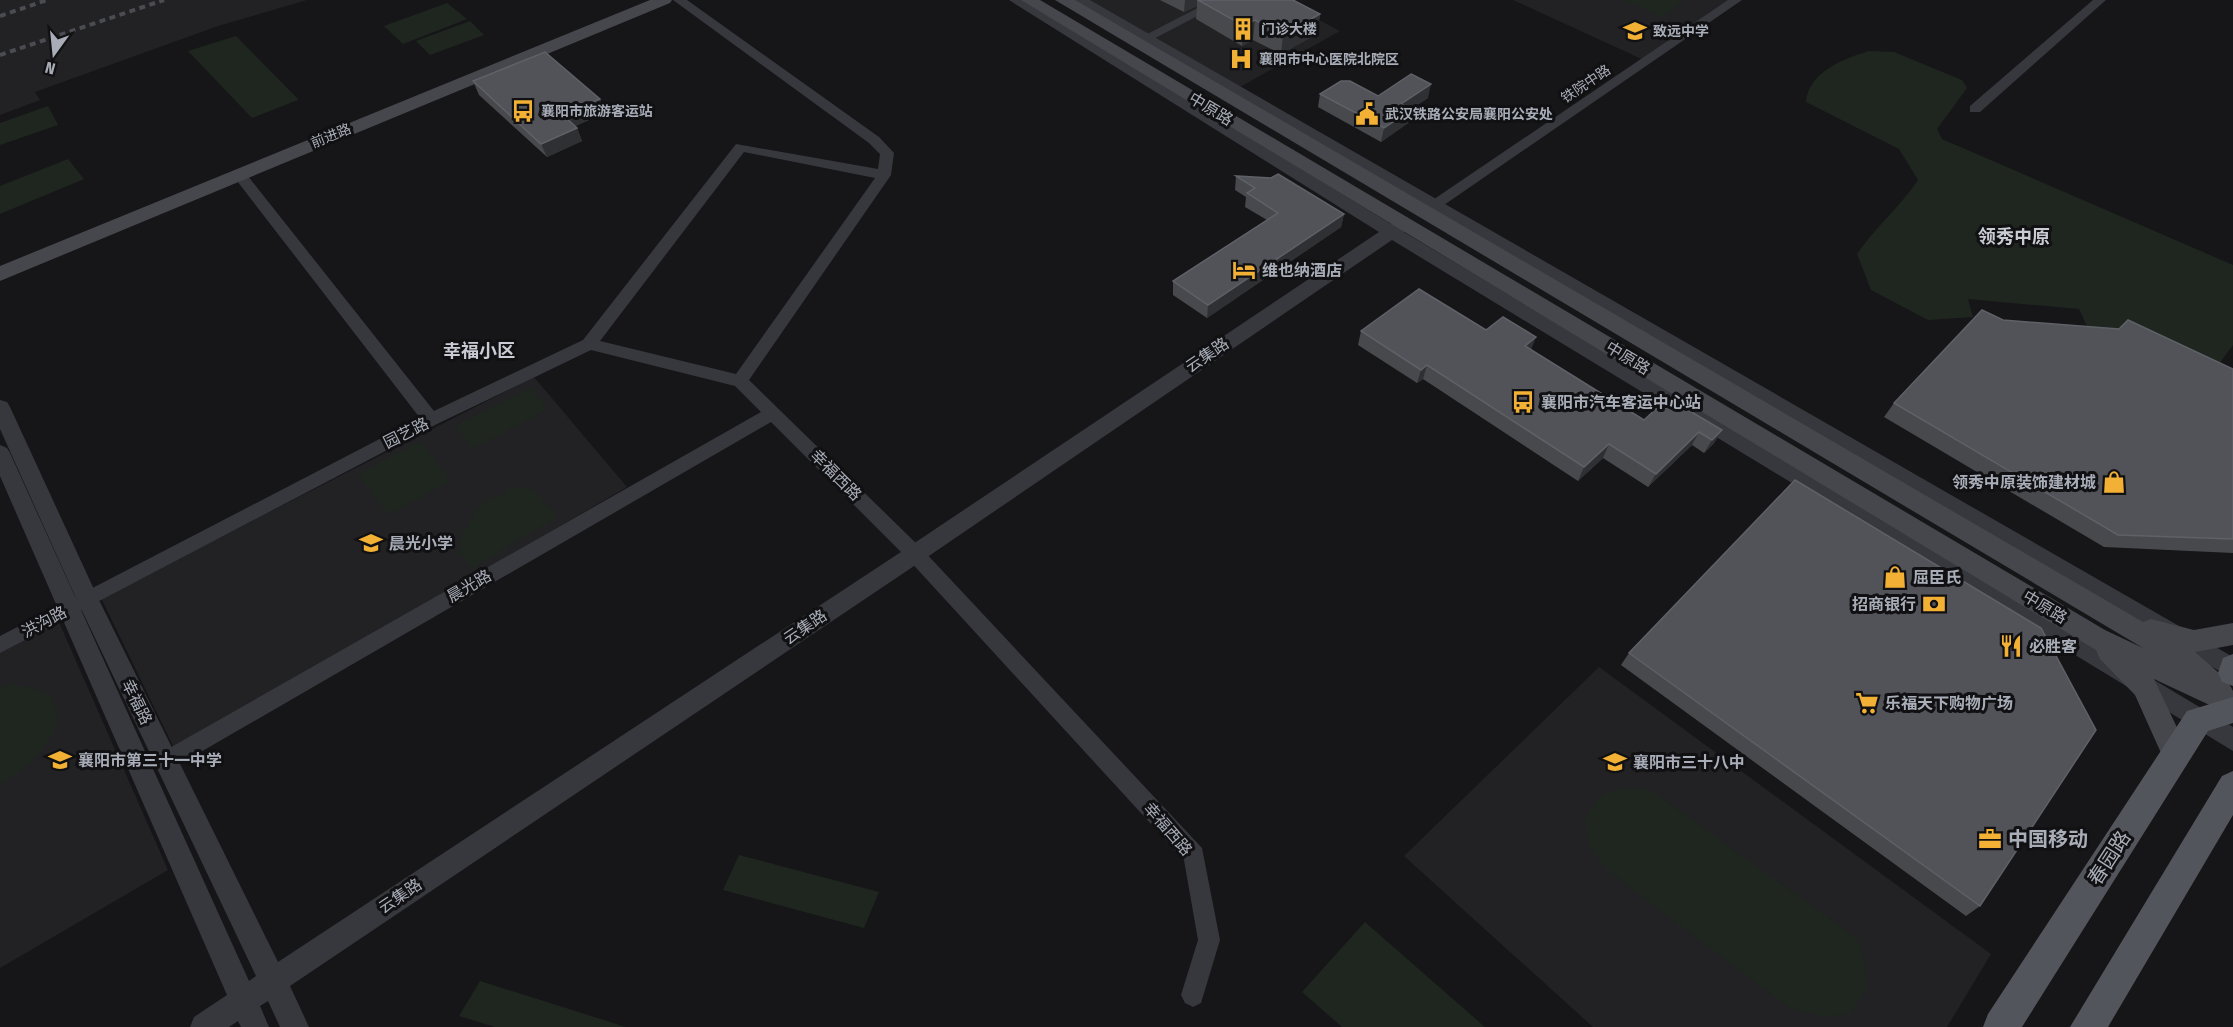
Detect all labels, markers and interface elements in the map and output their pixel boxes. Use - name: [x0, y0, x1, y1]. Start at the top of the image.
- building icon: 门诊大楼: [1230, 16, 1256, 42]
- school or university icon: 致远中学: [1622, 18, 1648, 44]
- place label: 门诊大楼: [1261, 21, 1317, 38]
- place label: 致远中学: [1653, 23, 1709, 40]
- north arrow: [24, 24, 84, 84]
- hospital icon: 襄阳市中心医院北院区: [1228, 46, 1254, 72]
- place label: 襄阳市中心医院北院区: [1259, 51, 1399, 68]
- text: N: [43, 58, 57, 78]
- street label: 铁院中路: [1558, 61, 1614, 107]
- street label: 中原路: [1186, 88, 1236, 130]
- bus stop icon: 襄阳市旅游客运站: [510, 98, 536, 124]
- public building icon: 武汉铁路公安局襄阳公安处: [1354, 101, 1380, 127]
- place label: 襄阳市旅游客运站: [541, 103, 653, 120]
- place label: 武汉铁路公安局襄阳公安处: [1385, 106, 1553, 123]
- street label: 前进路: [308, 120, 354, 152]
- district label: 领秀中原: [1978, 226, 2050, 248]
- hotel icon: 维也纳酒店: [1231, 257, 1257, 283]
- place label: 维也纳酒店: [1262, 261, 1342, 280]
- street label: 云集路: [1182, 334, 1232, 376]
- street label: 中原路: [1603, 337, 1653, 379]
- district label: 幸福小区: [443, 340, 515, 362]
- bus stop icon: 襄阳市汽车客运中心站: [1510, 389, 1536, 415]
- place label: 襄阳市汽车客运中心站: [1541, 393, 1701, 412]
- street label: 园艺路: [380, 414, 432, 452]
- street label: 幸福西路: [807, 446, 865, 504]
- shop icon: 领秀中原装饰建材城: [2101, 469, 2127, 495]
- place label: 领秀中原装饰建材城: [1952, 473, 2096, 492]
- school or university icon: 晨光小学: [358, 530, 384, 556]
- place label: 晨光小学: [389, 534, 453, 553]
- shop icon: 屈臣氏: [1882, 564, 1908, 590]
- street label: 晨光路: [443, 566, 495, 606]
- place label: 屈臣氏: [1913, 568, 1961, 587]
- street label: 中原路: [2020, 586, 2070, 628]
- bank icon: 招商银行: [1921, 591, 1947, 617]
- place label: 招商银行: [1852, 595, 1916, 614]
- street label: 洪沟路: [18, 602, 70, 642]
- street label: 云集路: [780, 606, 830, 648]
- restaurant icon: 必胜客: [1998, 633, 2024, 659]
- place label: 必胜客: [2029, 637, 2077, 656]
- street label: 幸福路: [118, 676, 156, 728]
- supermarket icon: 乐福天下购物广场: [1854, 690, 1880, 716]
- place label: 乐福天下购物广场: [1885, 694, 2013, 713]
- school or university icon: 襄阳市第三十一中学: [47, 747, 73, 773]
- school or university icon: 襄阳市三十八中: [1602, 749, 1628, 775]
- place label: 襄阳市第三十一中学: [78, 751, 222, 770]
- place label: 襄阳市三十八中: [1633, 753, 1745, 772]
- street label: 幸福西路: [1140, 799, 1196, 859]
- office icon: 中国移动: [1977, 826, 2003, 852]
- street label: 春园路: [2083, 826, 2135, 890]
- place label: 中国移动: [2008, 827, 2088, 851]
- street label: 云集路: [375, 875, 425, 917]

